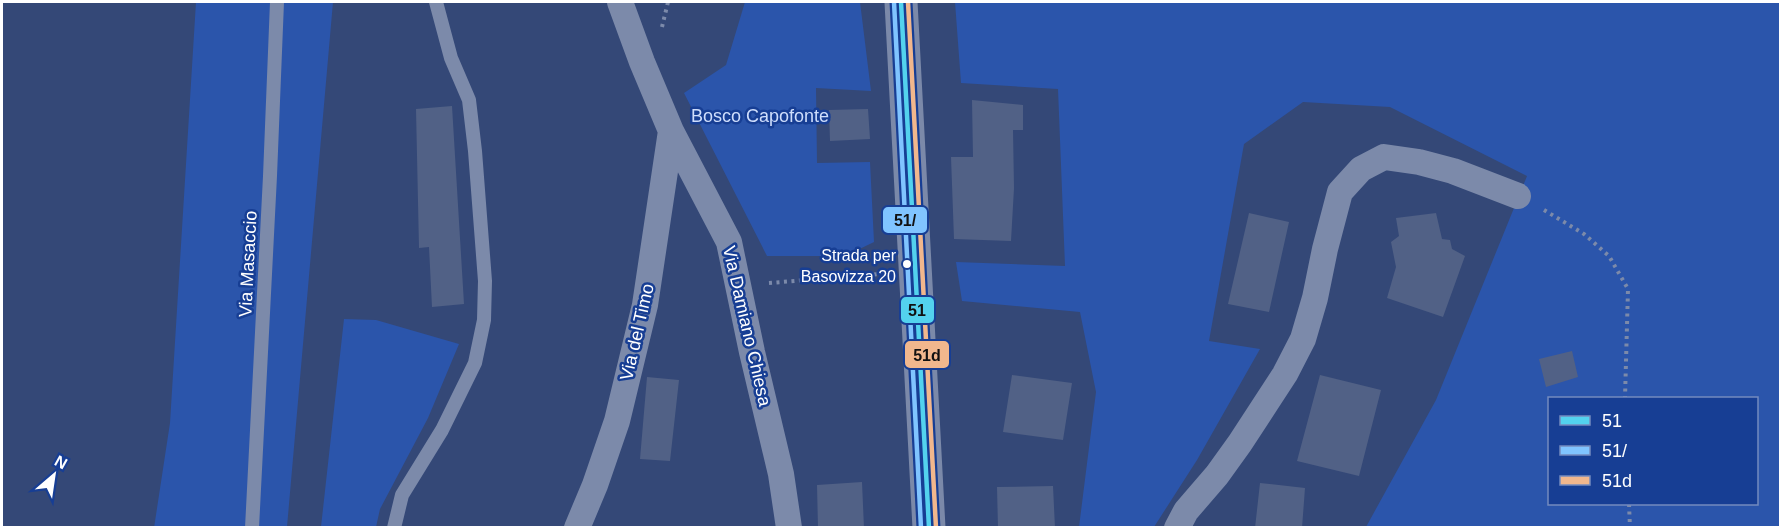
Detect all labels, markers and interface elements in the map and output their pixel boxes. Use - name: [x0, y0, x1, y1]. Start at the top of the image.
- park label: Bosco Capofonte: [691, 106, 829, 126]
- line badge: 51/: [882, 206, 928, 234]
- street label: Via Masaccio: [235, 210, 261, 318]
- text: 51/: [894, 212, 917, 229]
- street label: Via Damiano Chiesa: [719, 244, 775, 409]
- place label: Strada per Basovizza 20: [801, 247, 897, 285]
- marker: Strada per Basovizza 20: [901, 258, 913, 270]
- street label: Via del Timo: [616, 282, 658, 382]
- line badge: 51: [900, 296, 935, 324]
- text: 51: [908, 302, 926, 319]
- line badge: 51d: [904, 340, 950, 369]
- text: 51d: [913, 347, 941, 364]
- legend: [1548, 397, 1758, 505]
- text: 51: [1602, 411, 1622, 431]
- text: 51/: [1602, 441, 1627, 461]
- north arrow: [24, 445, 84, 505]
- text: N: [52, 452, 70, 473]
- text: 51d: [1602, 471, 1632, 491]

